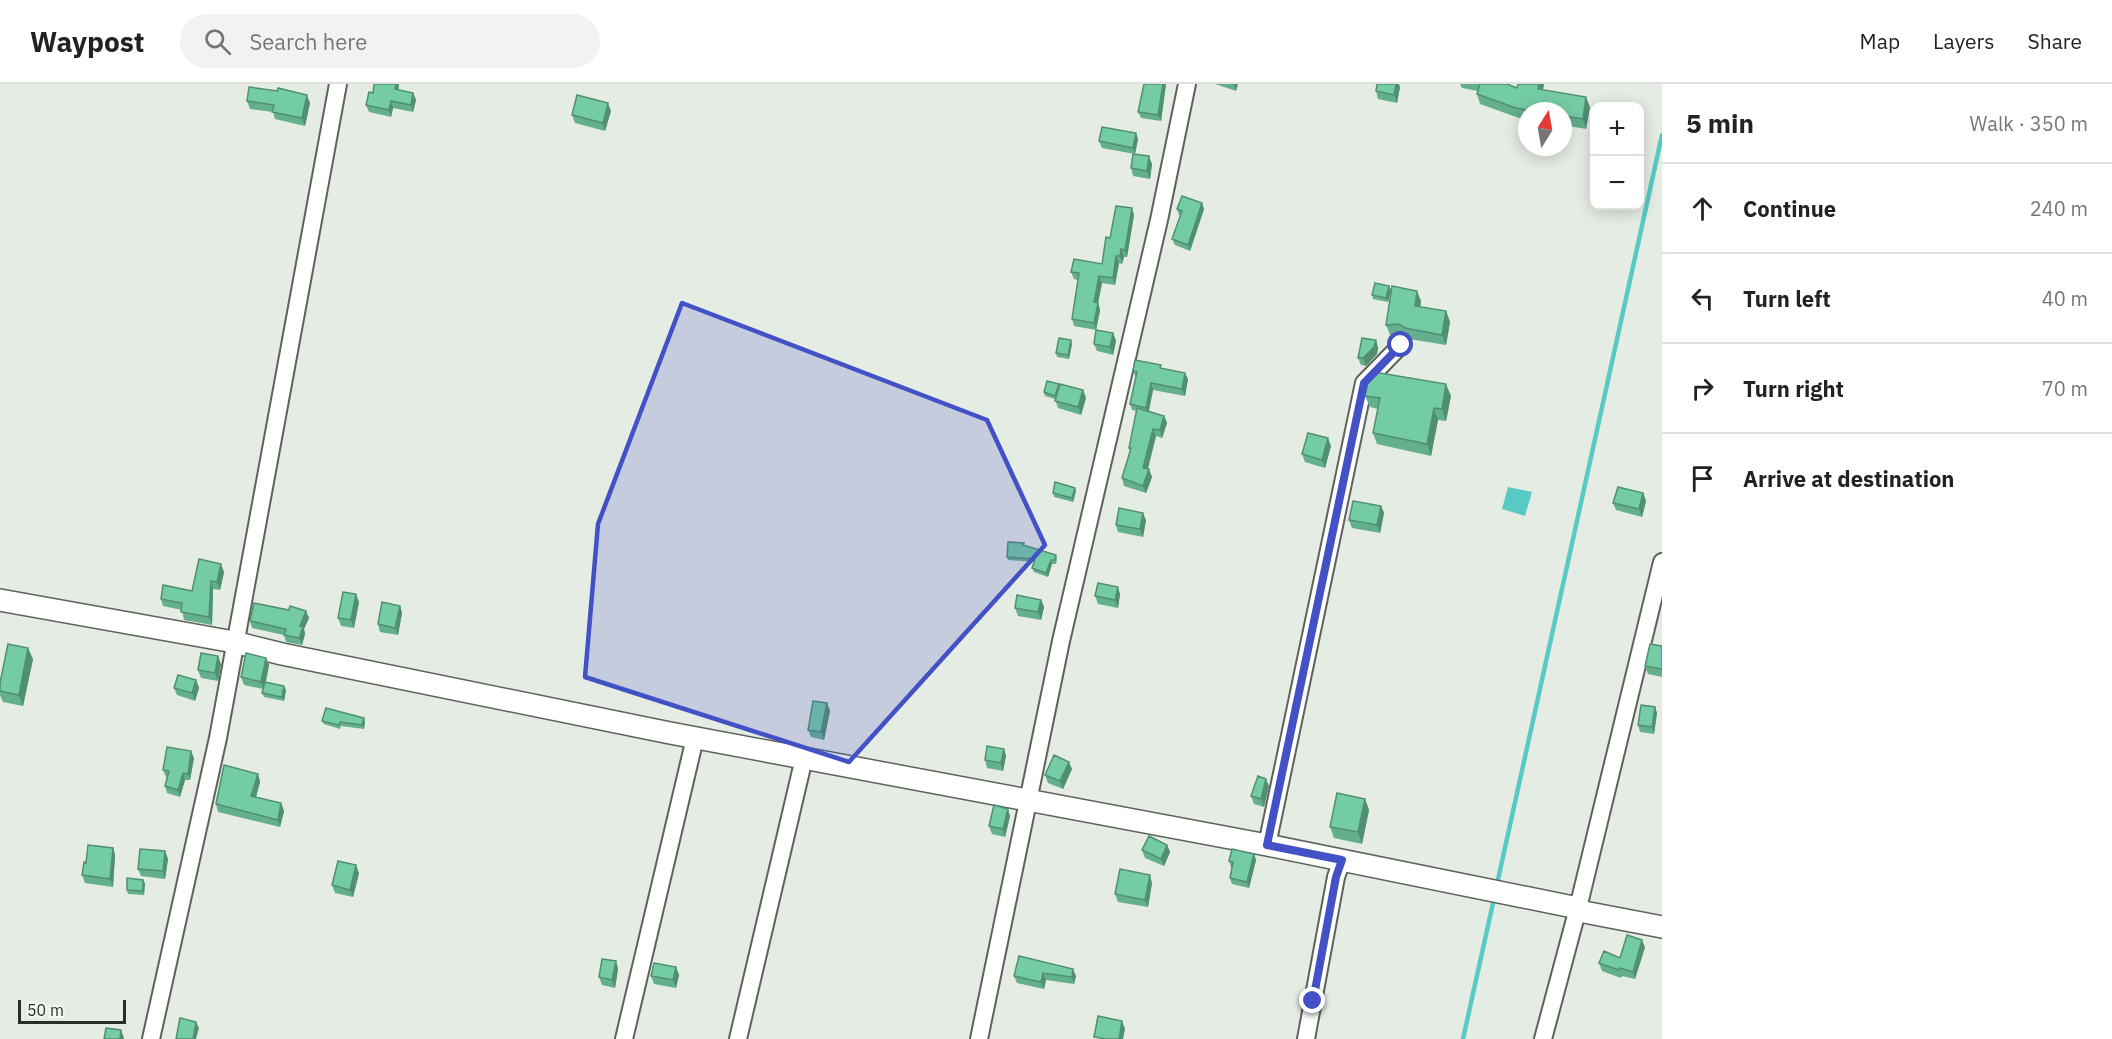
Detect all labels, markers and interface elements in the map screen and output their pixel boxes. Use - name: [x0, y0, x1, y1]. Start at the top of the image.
- search box: [180, 14, 600, 68]
- text: Waypost: [30, 23, 144, 60]
- icon: search: [201, 25, 234, 58]
- text: Search here: [249, 27, 367, 56]
- text: Map: [1860, 27, 1900, 55]
- text: Layers: [1933, 27, 1995, 55]
- text: Share: [2028, 27, 2082, 55]
- north arrow: [1518, 102, 1572, 156]
- map controls: [1590, 102, 1644, 210]
- button: +: [1590, 102, 1644, 156]
- text: 5 min: [1686, 106, 1754, 140]
- text: Walk · 350 m: [1970, 110, 2088, 137]
- button: −: [1590, 156, 1644, 210]
- icon: ahead: [1686, 192, 1719, 225]
- text: Continue: [1743, 194, 1836, 223]
- text: 240 m: [2030, 195, 2088, 222]
- icon: left: [1686, 282, 1719, 315]
- text: Turn left: [1743, 284, 1831, 313]
- text: 40 m: [2042, 285, 2088, 312]
- route start: [1387, 331, 1413, 357]
- icon: right: [1686, 372, 1719, 405]
- text: Turn right: [1743, 374, 1844, 403]
- text: 70 m: [2042, 375, 2088, 402]
- icon: arrive: [1686, 462, 1719, 495]
- text: Arrive at destination: [1743, 464, 1954, 493]
- route end: [1299, 987, 1325, 1013]
- scale bar: [18, 997, 126, 1024]
- text: 50 m: [27, 1000, 64, 1020]

